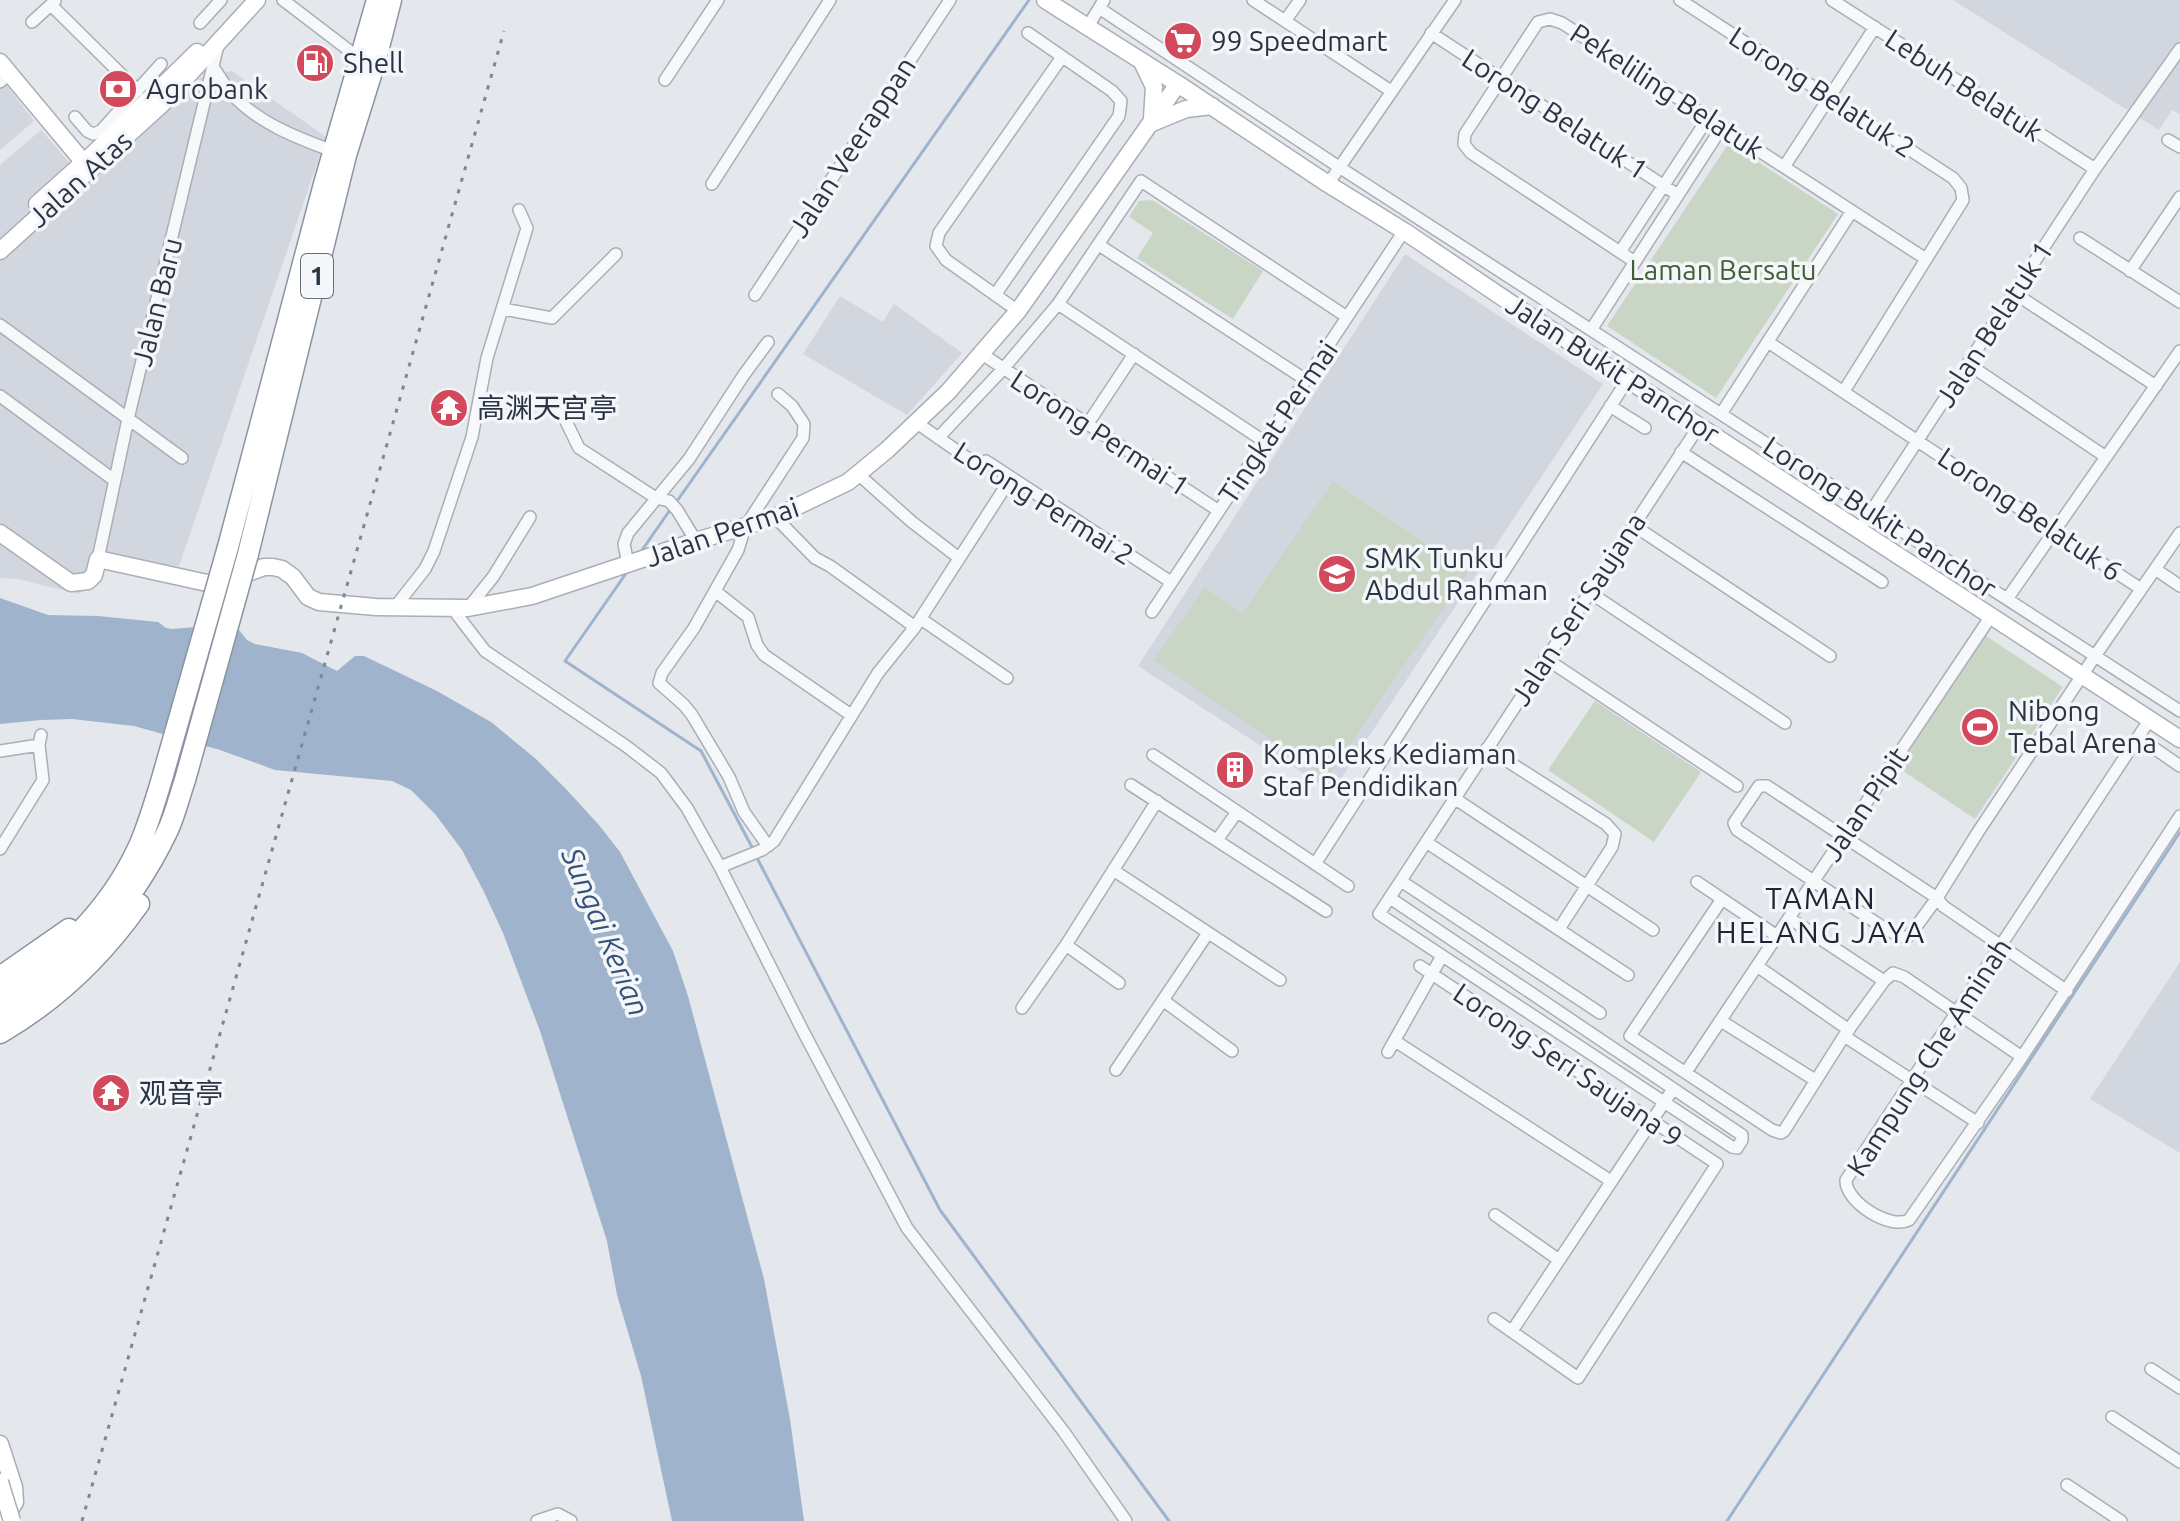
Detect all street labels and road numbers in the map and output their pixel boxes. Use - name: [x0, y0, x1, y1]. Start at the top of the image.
- street label: Pekeliling Belatuk: [1565, 17, 1770, 164]
- street label: Lorong Belatuk 2: [1724, 20, 1921, 163]
- street label: Lebuh Belatuk: [1880, 22, 2048, 147]
- street label: Lorong Belatuk 1: [1457, 42, 1654, 185]
- street label: Jalan Veerappan: [782, 51, 921, 242]
- street label: Jalan Atas: [22, 124, 138, 233]
- street label: Jalan Baru: [126, 235, 187, 369]
- street label: Jalan Belatuk 1: [1929, 235, 2059, 412]
- road number: 1: [301, 254, 333, 298]
- street label: Jalan Bukit Panchor: [1501, 288, 1726, 449]
- street label: Tingkat Permai: [1212, 335, 1343, 509]
- street label: Lorong Permai 1: [1005, 364, 1195, 502]
- street label: Lorong Bukit Panchor: [1758, 430, 2003, 604]
- street label: Lorong Permai 2: [949, 435, 1140, 570]
- street label: Lorong Belatuk 6: [1933, 441, 2128, 586]
- street label: Jalan Permai: [641, 491, 803, 572]
- street label: Jalan Seri Saujana: [1504, 507, 1651, 711]
- street label: Jalan Pipit: [1815, 741, 1914, 866]
- street label: Kampung Che Aminah: [1840, 932, 2017, 1181]
- street label: Lorong Seri Saujana 9: [1448, 977, 1688, 1153]

